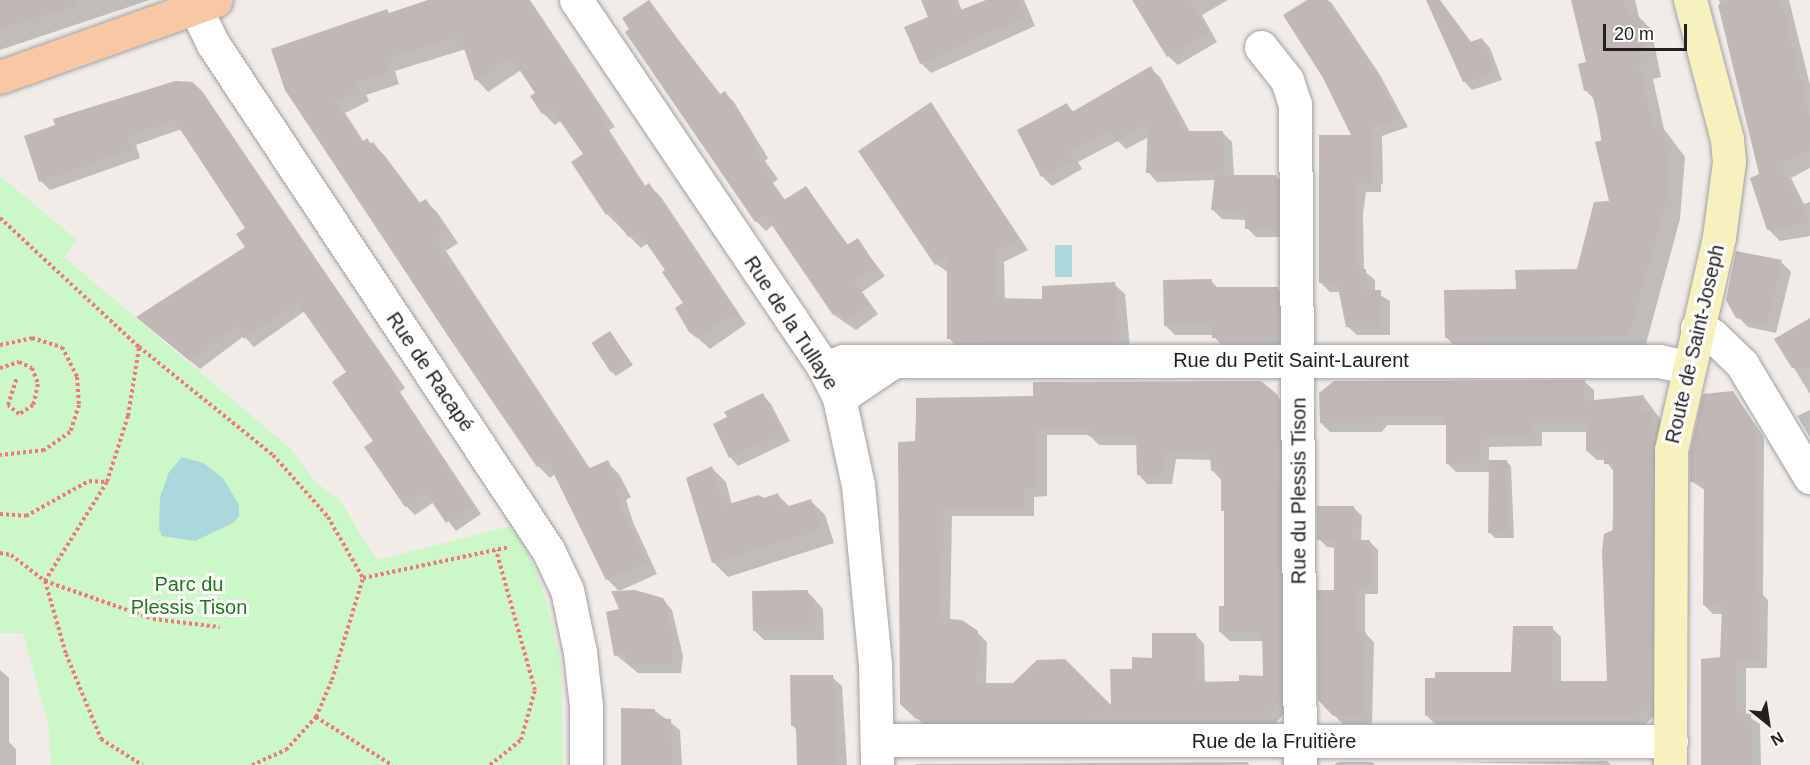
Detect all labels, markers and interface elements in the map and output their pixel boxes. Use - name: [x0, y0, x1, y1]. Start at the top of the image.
- scale bar: [1606, 12, 1690, 50]
- text: 20 m: [1614, 24, 1654, 44]
- street label: Route de Saint-Joseph: [1660, 242, 1730, 446]
- street label: Rue de la Tullaye: [739, 252, 843, 394]
- street label: Rue de Racapé: [381, 308, 479, 436]
- street label: Rue du Petit Saint-Laurent: [1173, 348, 1409, 372]
- street label: Rue du Plessis Tison: [1287, 397, 1311, 585]
- park label: Parc du Plessis Tison: [130, 572, 248, 619]
- north arrow: [1738, 693, 1798, 753]
- street label: Rue de la Fruitière: [1192, 729, 1356, 753]
- text: N: [1768, 729, 1787, 749]

